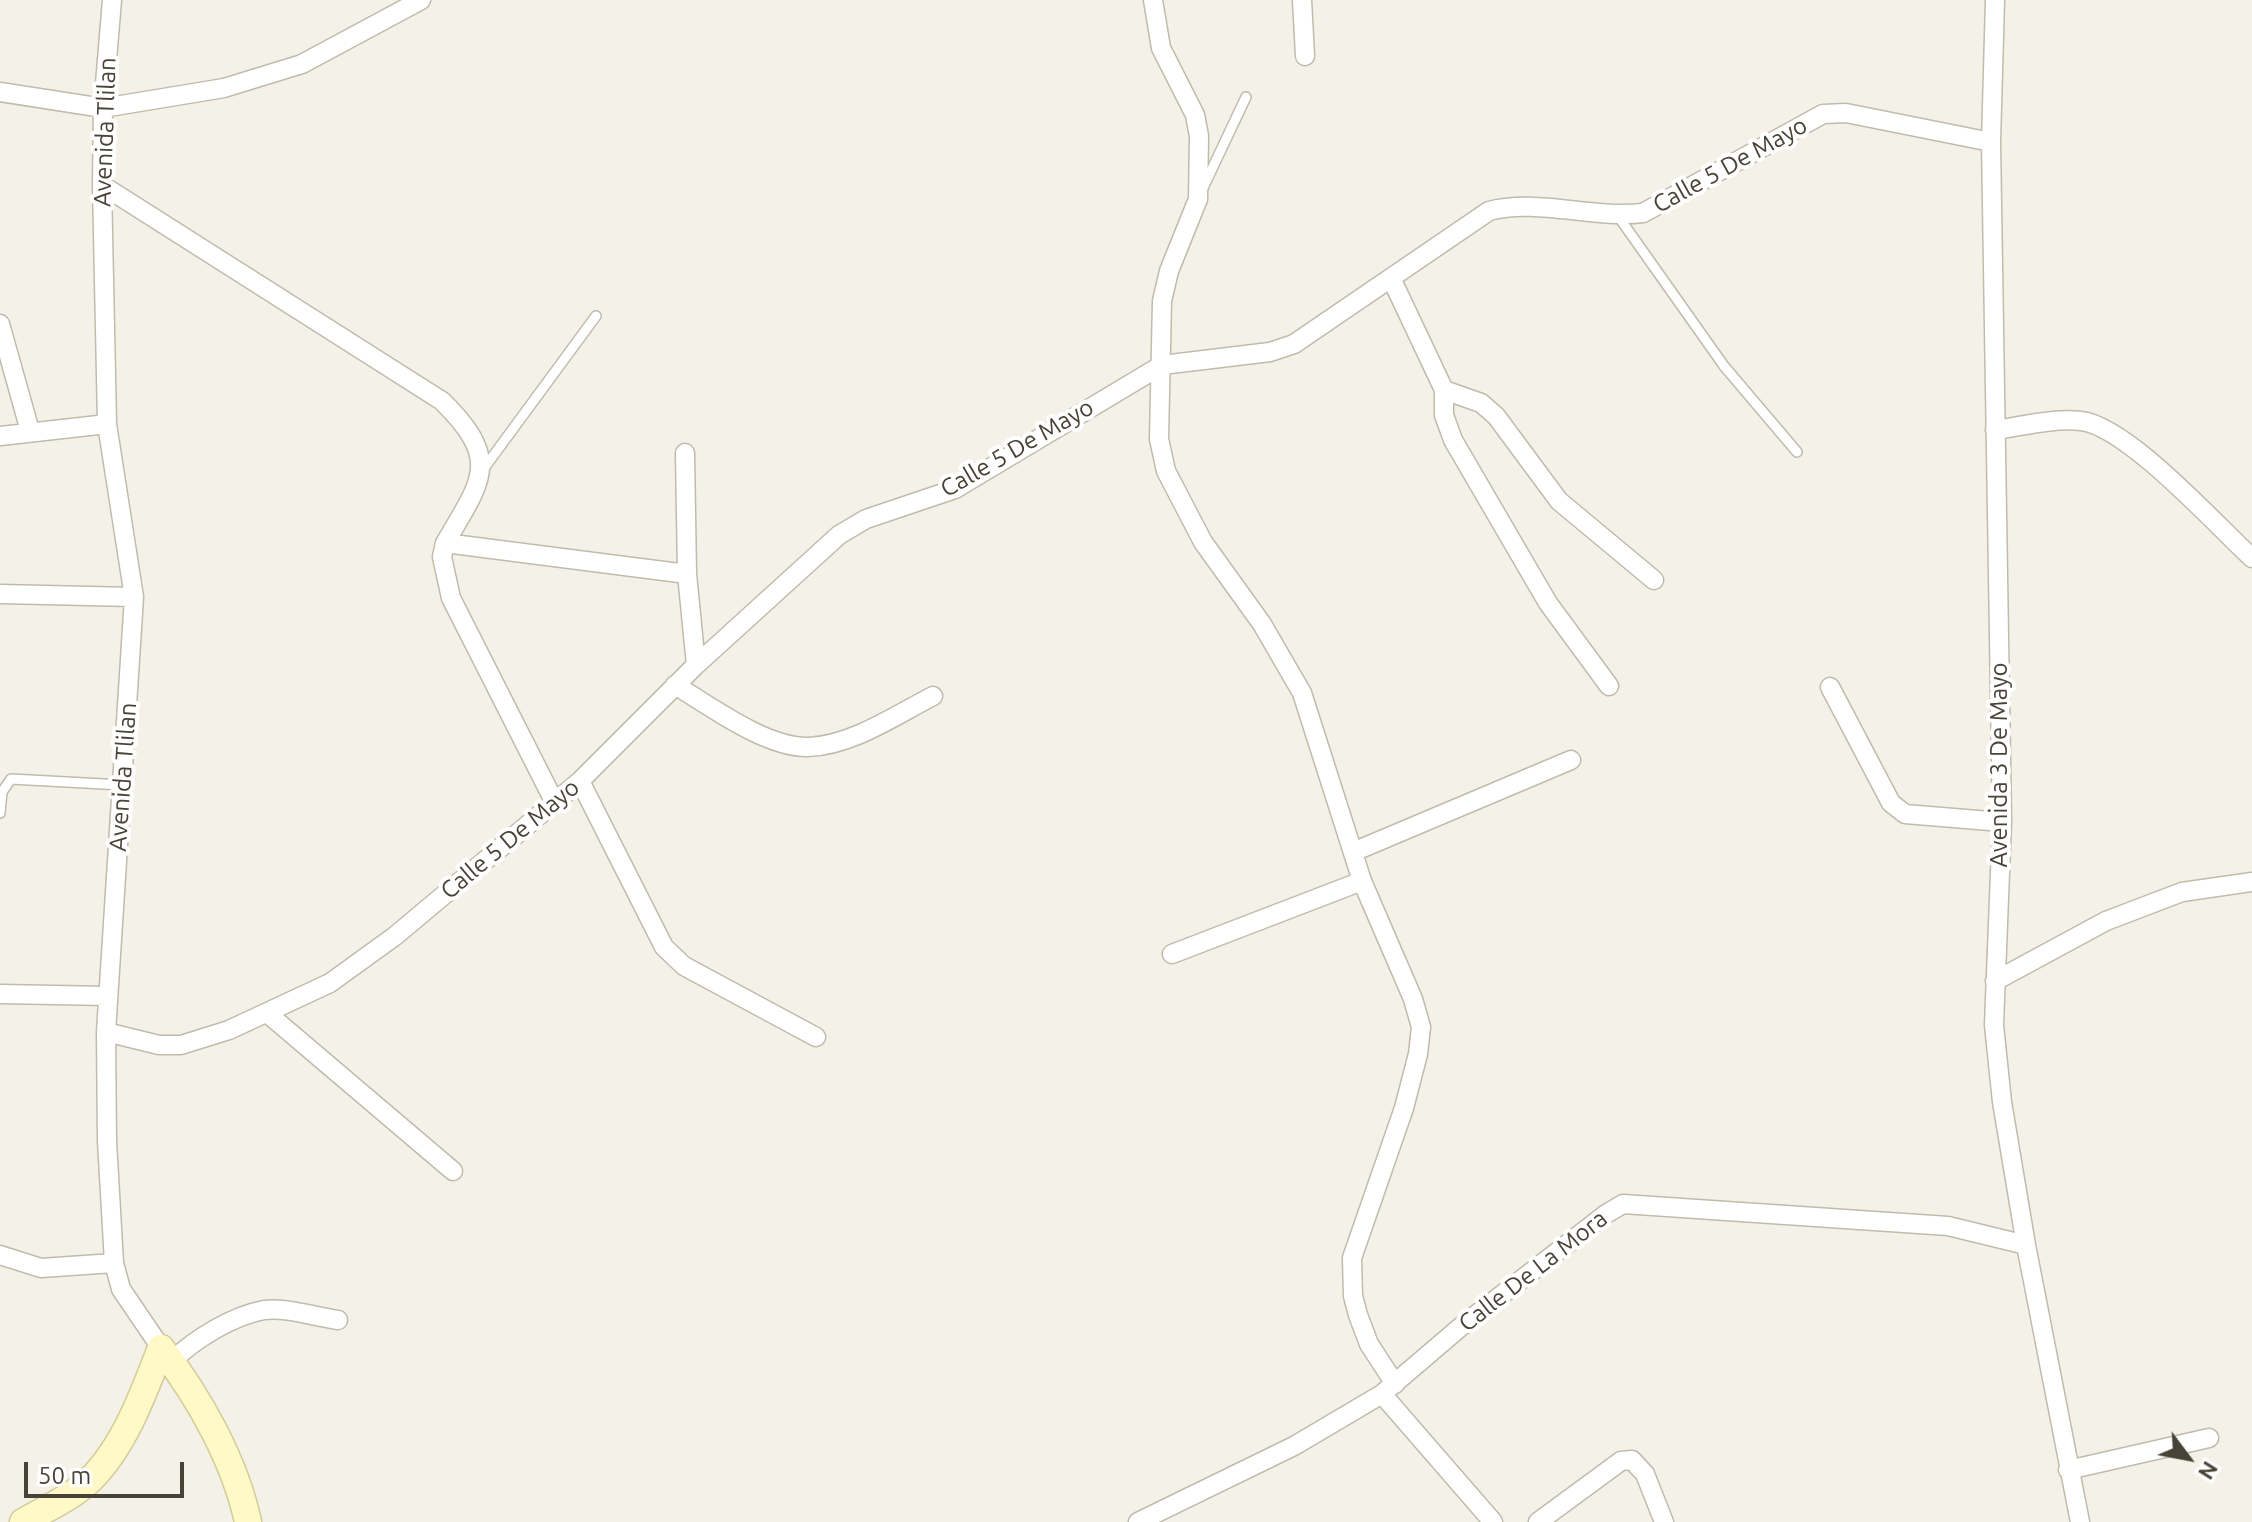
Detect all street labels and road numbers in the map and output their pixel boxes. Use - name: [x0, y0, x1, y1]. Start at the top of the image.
- street label: Avenida Tlilan: [88, 57, 122, 207]
- street label: Calle 5 De Mayo: [1648, 111, 1812, 219]
- street label: Calle 5 De Mayo: [935, 393, 1099, 503]
- street label: Avenida 3 De Mayo: [1985, 662, 2013, 868]
- street label: Avenida Tlilan: [103, 701, 143, 853]
- street label: Calle 5 De Mayo: [435, 773, 585, 905]
- street label: Calle De La Mora: [1453, 1204, 1613, 1338]

